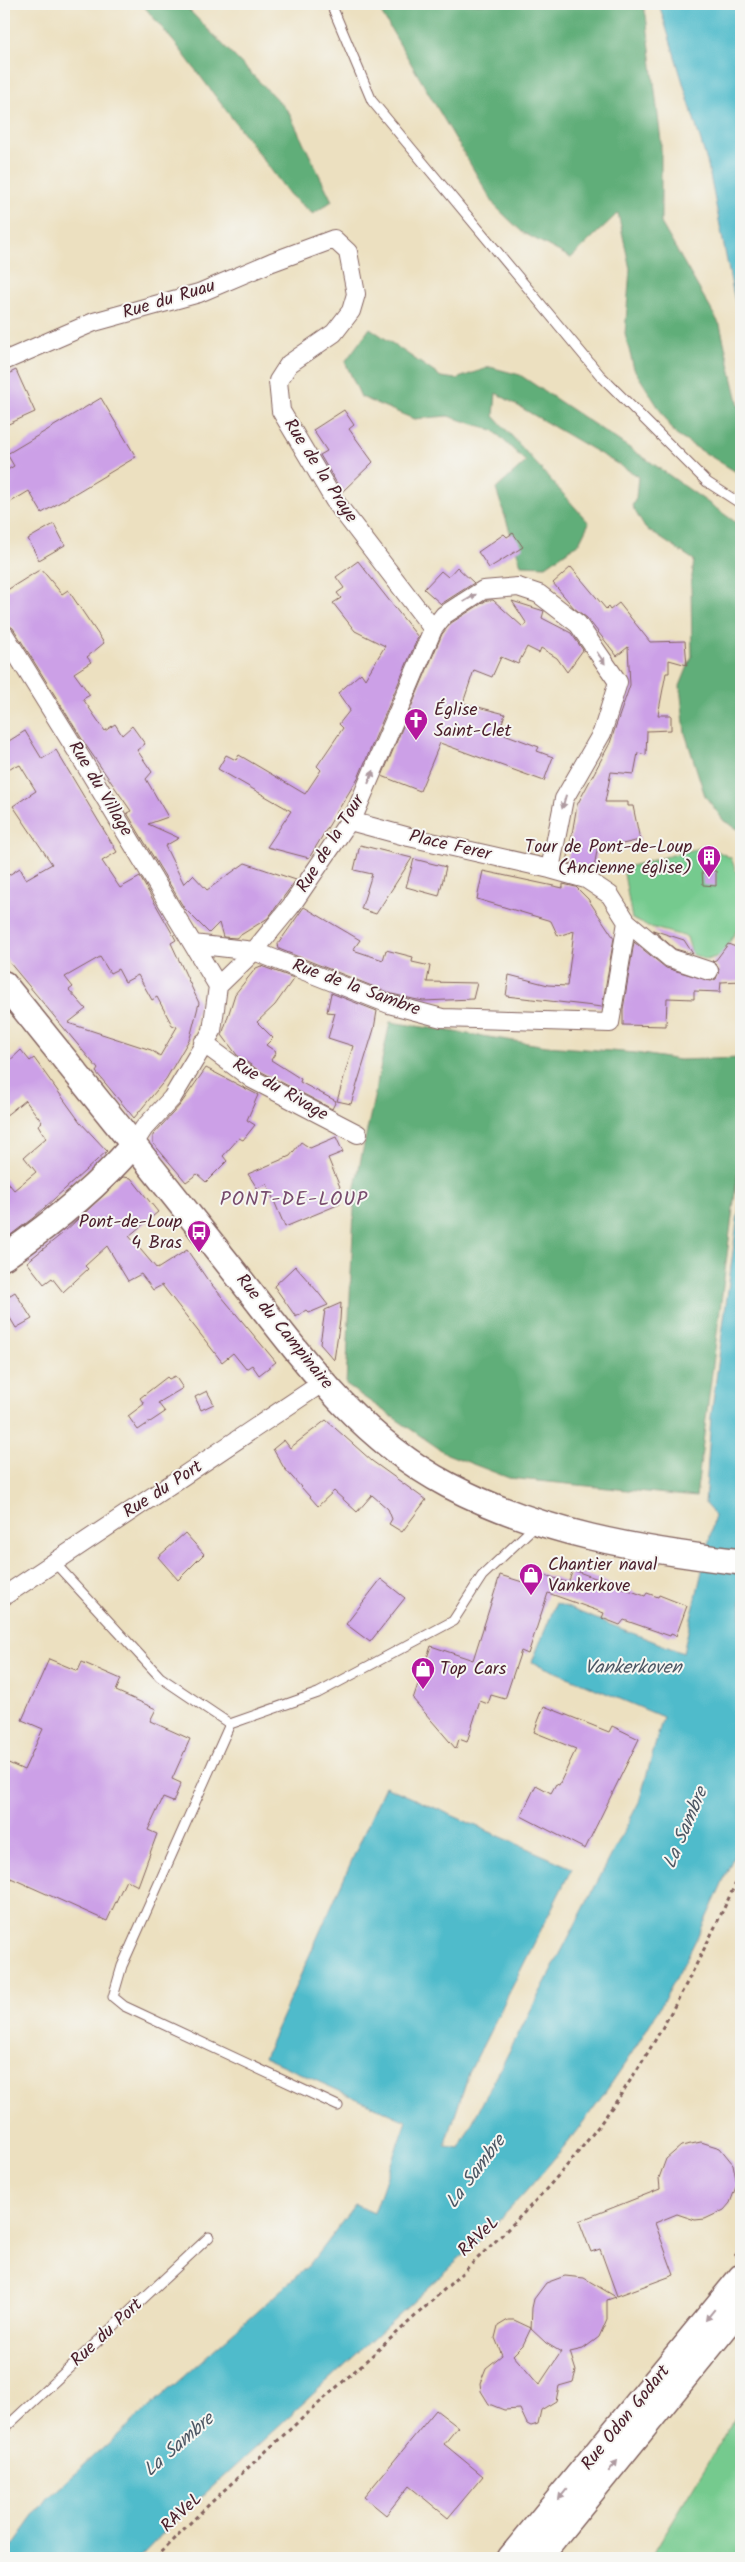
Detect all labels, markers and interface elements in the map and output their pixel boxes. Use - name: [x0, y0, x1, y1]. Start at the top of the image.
- street label: Rue du Ruau: [119, 272, 219, 328]
- street label: Rue de la Praye: [275, 413, 365, 529]
- one-way arrow: [463, 594, 477, 603]
- one-way arrow: [596, 651, 606, 665]
- place label: Église Saint-Clet: [434, 696, 512, 746]
- church icon: Église Saint-Clet: [403, 707, 429, 741]
- street label: Rue du Village: [60, 736, 140, 842]
- one-way arrow: [367, 770, 375, 784]
- street label: Rue de la Tour: [289, 788, 373, 899]
- one-way arrow: [560, 795, 568, 810]
- street label: Place Ferer: [406, 822, 495, 870]
- place label: Tour de Pont-de-Loup (Ancienne église): [525, 833, 692, 883]
- building icon: Tour de Pont-de-Loup (Ancienne église): [696, 844, 722, 878]
- street label: Rue de la Sambre: [288, 951, 424, 1025]
- street label: Rue du Rivage: [226, 1051, 334, 1129]
- district label: PONT-DE-LOUP: [220, 1184, 368, 1216]
- place label: Pont-de-Loup 4 Bras: [79, 1208, 182, 1258]
- bus stop icon: Pont-de-Loup 4 Bras: [186, 1219, 212, 1253]
- street label: Rue du Campinaire: [228, 1268, 340, 1396]
- street label: Rue du Port: [117, 1453, 210, 1527]
- place label: Chantier naval Vankerkove: [548, 1551, 658, 1601]
- shop icon: Chantier naval Vankerkove: [518, 1562, 544, 1596]
- water label: Vankerkoven: [584, 1653, 683, 1683]
- place label: Top Cars: [440, 1655, 507, 1684]
- shop icon: Top Cars: [410, 1656, 436, 1690]
- water label: La Sambre: [655, 1780, 718, 1873]
- water label: La Sambre: [438, 2127, 515, 2215]
- street label: RAVeL: [451, 2210, 507, 2264]
- street label: Rue du Port: [64, 2291, 151, 2374]
- one-way arrow: [705, 2308, 716, 2321]
- street label: Rue Odon Godart: [574, 2358, 678, 2477]
- water label: La Sambre: [137, 2404, 223, 2484]
- one-way arrow: [608, 2460, 619, 2473]
- street label: RAVeL: [154, 2486, 210, 2540]
- one-way arrow: [557, 2488, 568, 2501]

